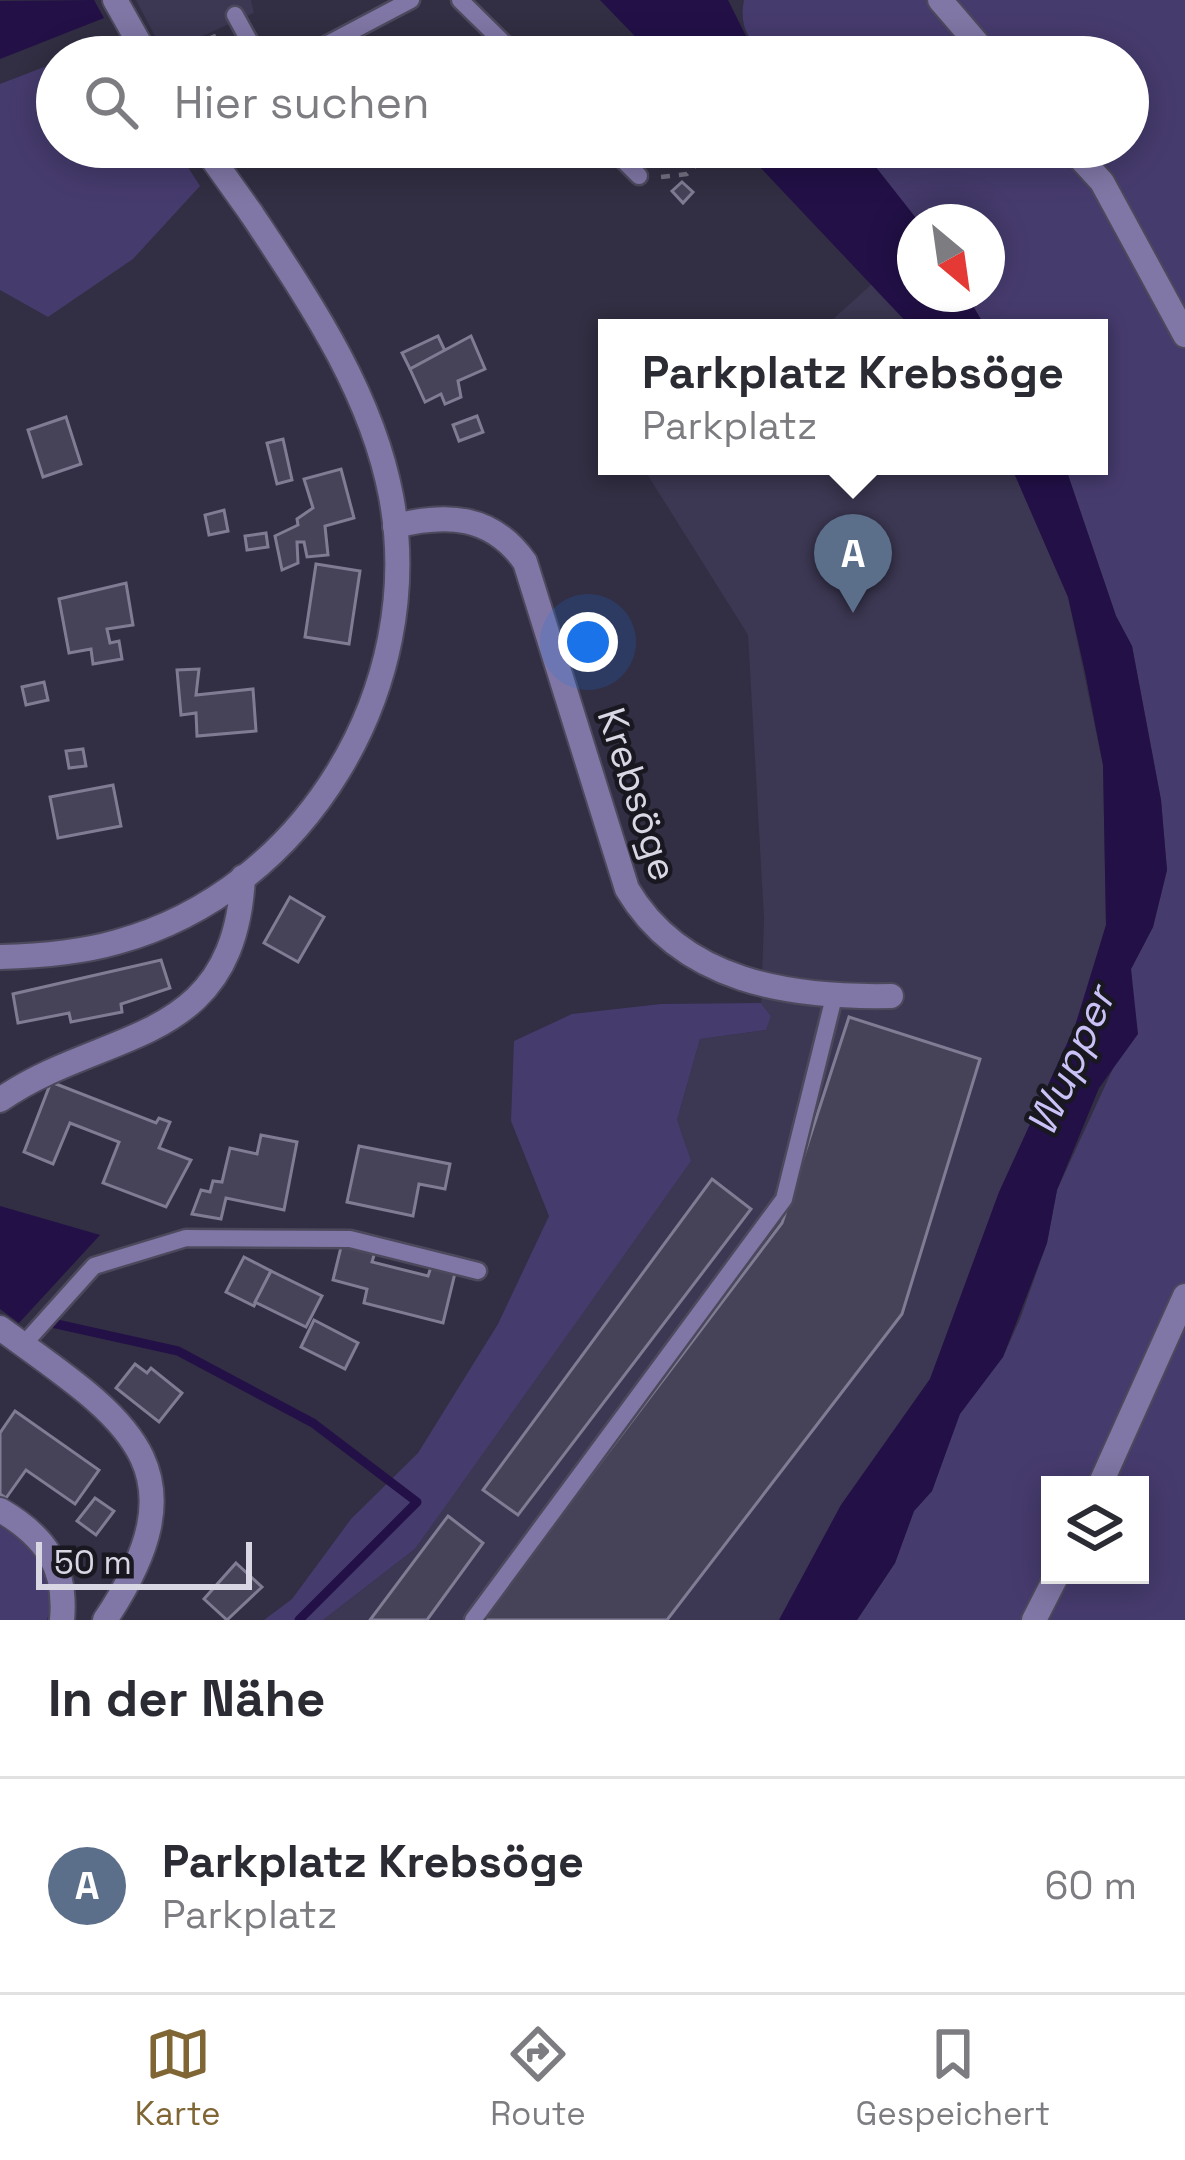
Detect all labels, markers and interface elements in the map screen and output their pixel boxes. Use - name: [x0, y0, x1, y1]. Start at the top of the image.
- search box: [36, 36, 1149, 168]
- icon: search: [78, 69, 144, 135]
- text: Hier suchen: [174, 74, 430, 131]
- north arrow: [897, 204, 1005, 312]
- popup: [598, 319, 1108, 475]
- text: Parkplatz Krebsöge: [642, 344, 1064, 401]
- text: Parkplatz: [642, 401, 817, 450]
- pin: A: [814, 514, 892, 613]
- your location: [558, 612, 618, 672]
- street label: Krebsöge: [587, 702, 688, 887]
- water label: Wupper: [1014, 975, 1128, 1144]
- map controls: [1041, 1476, 1149, 1584]
- button: layers: [1041, 1476, 1149, 1584]
- scale bar: [36, 1536, 252, 1589]
- text: 50 m: [54, 1542, 132, 1584]
- text: In der Nähe: [48, 1666, 325, 1731]
- text: Parkplatz Krebsöge: [162, 1833, 584, 1890]
- text: A: [75, 1861, 99, 1910]
- text: 60 m: [1045, 1861, 1137, 1910]
- text: Parkplatz: [162, 1890, 337, 1939]
- tab: Karte: [135, 2021, 221, 2135]
- tab: Route: [490, 2021, 586, 2135]
- tab: Gespeichert: [855, 2021, 1050, 2135]

